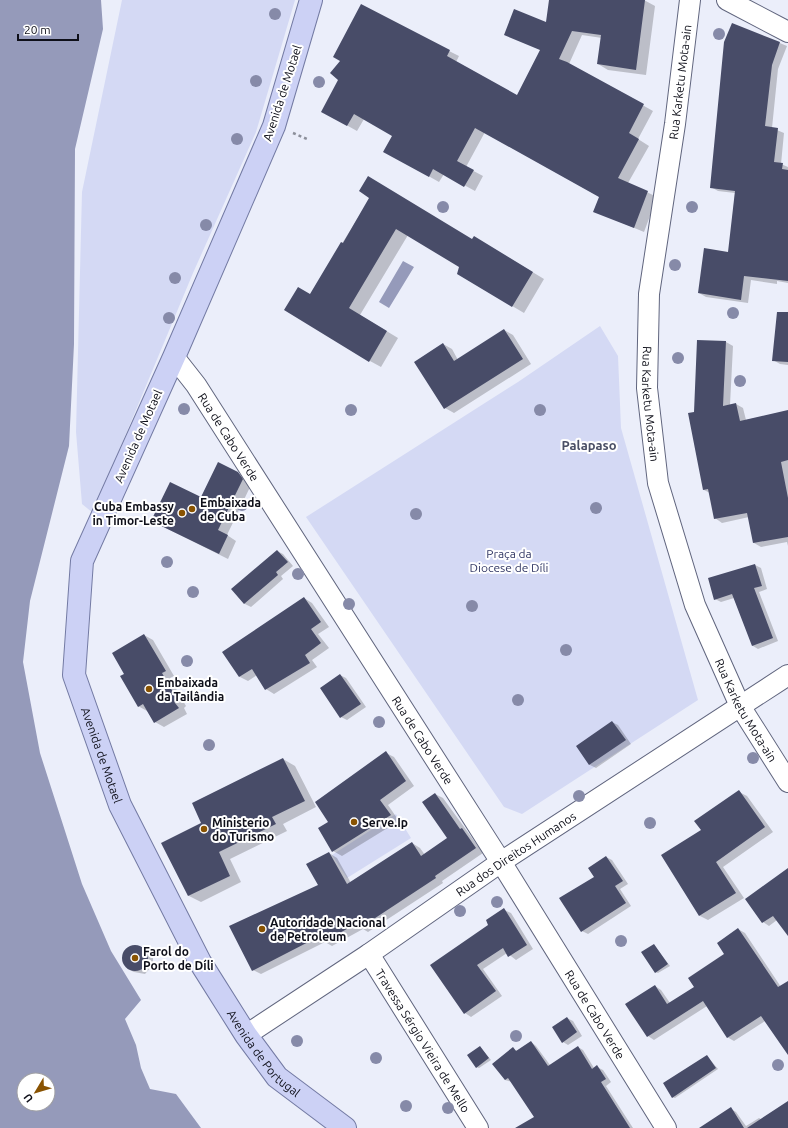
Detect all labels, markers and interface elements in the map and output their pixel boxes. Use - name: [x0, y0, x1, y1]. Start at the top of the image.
- scale bar: [18, 16, 78, 42]
- text: 20 m: [24, 23, 51, 36]
- street label: Rua Karketu Mota-ain: [666, 24, 694, 140]
- street label: Avenida de Motael: [260, 43, 304, 143]
- street label: Rua Karketu Mota-ain: [640, 346, 662, 462]
- street label: Avenida de Motael: [112, 388, 164, 484]
- street label: Rua de Cabo Verde: [196, 390, 262, 483]
- district label: Palapaso: [561, 438, 617, 452]
- place label: Embaixada de Cuba: [200, 496, 261, 523]
- place label: Cuba Embassy in Timor-Leste: [92, 500, 175, 527]
- marker: Embaixada de Cuba: [187, 504, 197, 514]
- marker: Cuba Embassy in Timor-Leste: [177, 508, 187, 518]
- park label: Praça da Diocese de Díli: [470, 547, 549, 574]
- street label: Rua Karketu Mota-ain: [713, 656, 780, 764]
- place label: Embaixada da Tailândia: [157, 676, 224, 703]
- marker: Embaixada da Tailândia: [144, 684, 154, 694]
- street label: Rua de Cabo Verde: [390, 694, 456, 787]
- street label: Avenida de Motael: [79, 706, 125, 805]
- street label: Rua dos Direitos Humanos: [453, 809, 578, 898]
- place label: Ministerio do Turismo: [212, 816, 274, 843]
- place label: Serve.Ip: [362, 816, 408, 829]
- marker: Serve.Ip: [349, 817, 359, 827]
- marker: Ministerio do Turismo: [199, 824, 209, 834]
- place label: Autoridade Nacional de Petroleum: [270, 916, 386, 943]
- marker: Autoridade Nacional de Petroleum: [257, 924, 267, 934]
- place label: Farol do Porto de Díli: [143, 945, 214, 972]
- marker: Farol do Porto de Díli: [130, 953, 140, 963]
- street label: Travessa Sérgio Vieira de Mello: [373, 966, 473, 1115]
- street label: Rua de Cabo Verde: [563, 968, 628, 1061]
- street label: Avenida de Portugal: [225, 1007, 303, 1099]
- north arrow: [16, 1072, 56, 1112]
- text: U: [21, 1091, 35, 1105]

